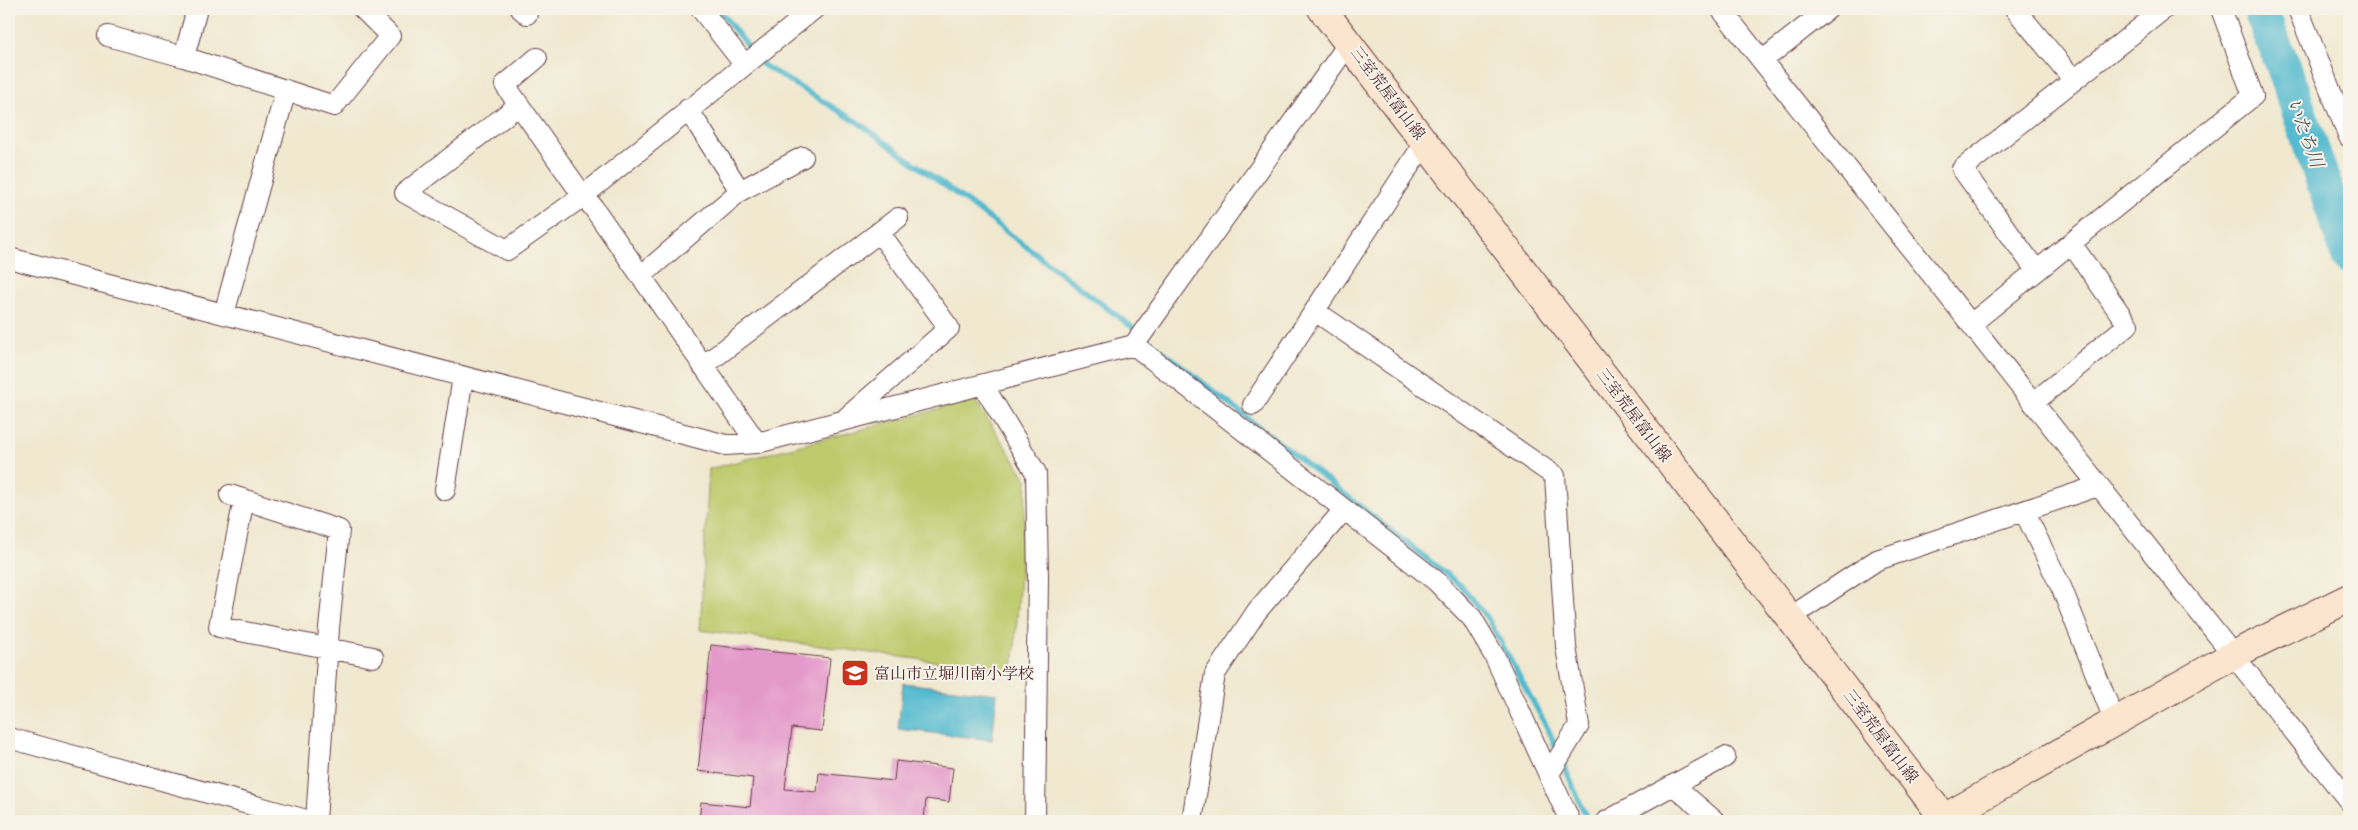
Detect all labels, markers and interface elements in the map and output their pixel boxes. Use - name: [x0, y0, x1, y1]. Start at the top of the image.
- street label: 三室荒屋富山線: [1347, 43, 1429, 143]
- water label: いたち川: [2283, 96, 2328, 172]
- street label: 三室荒屋富山線: [1593, 365, 1675, 465]
- school or university icon: 富山市立堀川南小学校: [840, 658, 870, 688]
- place label: 富山市立堀川南小学校: [874, 664, 1034, 683]
- street label: 三室荒屋富山線: [1840, 686, 1922, 786]

